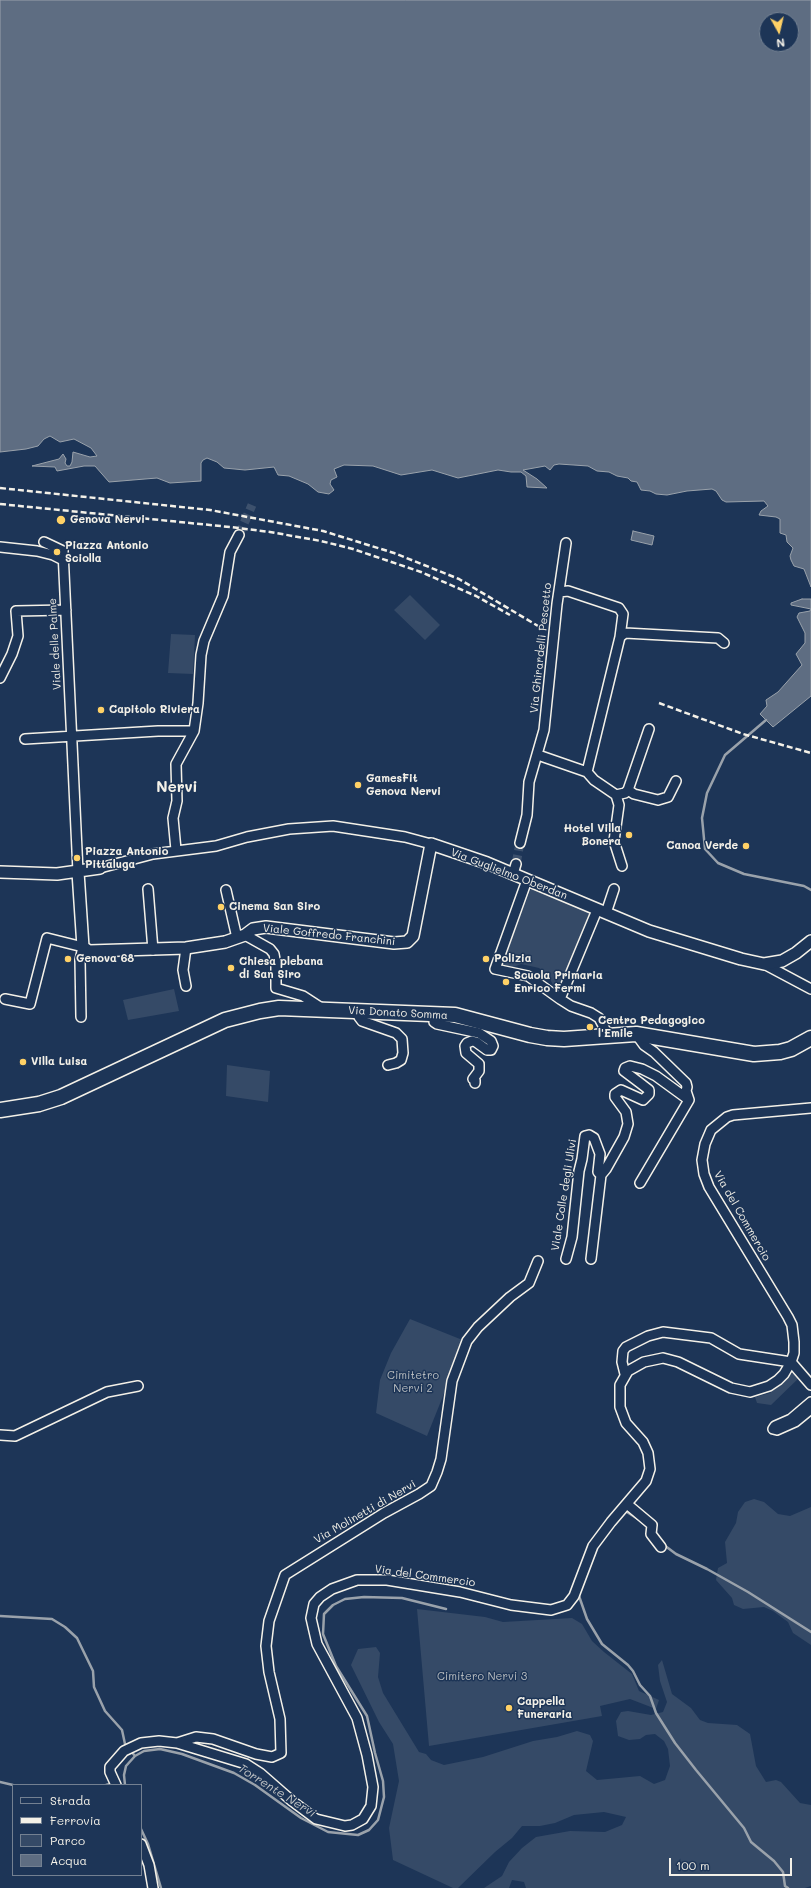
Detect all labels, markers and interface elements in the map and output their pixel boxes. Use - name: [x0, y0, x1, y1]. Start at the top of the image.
- north arrow: [759, 12, 799, 52]
- text: N: [775, 35, 786, 51]
- place label: Genova Nervi: [70, 513, 145, 527]
- marker: Genova Nervi: [55, 514, 67, 526]
- place label: Piazza Antonio Sciolla: [65, 539, 148, 565]
- marker: Piazza Antonio Sciolla: [52, 547, 62, 557]
- street label: Via Ghirardelli Pescetto: [528, 582, 554, 714]
- street label: Viale delle Palme: [46, 598, 64, 690]
- place label: Capitolo Riviera: [109, 703, 200, 717]
- marker: Capitolo Riviera: [96, 705, 106, 715]
- place label: GamesFit Genova Nervi: [366, 772, 441, 798]
- district label: Nervi: [156, 778, 198, 796]
- marker: GamesFit Genova Nervi: [353, 780, 363, 790]
- place label: Hotel Villa Bonera: [563, 822, 621, 848]
- marker: Hotel Villa Bonera: [624, 830, 634, 840]
- place label: Canoa Verde: [666, 839, 738, 853]
- marker: Canoa Verde: [741, 841, 751, 851]
- place label: Piazza Antonio Pittaluga: [85, 845, 168, 871]
- street label: Via Guglielmo Oberdan: [449, 846, 569, 902]
- marker: Piazza Antonio Pittaluga: [72, 853, 82, 863]
- place label: Cinema San Siro: [229, 900, 320, 914]
- marker: Cinema San Siro: [216, 902, 226, 912]
- street label: Viale Goffredo Franchini: [262, 921, 396, 949]
- place label: Genova 68: [76, 952, 134, 966]
- place label: Polizia: [494, 952, 532, 966]
- marker: Genova 68: [63, 954, 73, 964]
- marker: Polizia: [481, 954, 491, 964]
- place label: Chiesa plebana di San Siro: [239, 955, 323, 981]
- marker: Chiesa plebana di San Siro: [226, 963, 236, 973]
- place label: Scuola Primaria Enrico Fermi: [514, 969, 603, 995]
- marker: Scuola Primaria Enrico Fermi: [501, 977, 511, 987]
- street label: Via Donato Somma: [348, 1004, 448, 1022]
- place label: Centro Pedagogico l'Emile: [598, 1014, 705, 1040]
- marker: Centro Pedagogico l'Emile: [585, 1022, 595, 1032]
- place label: Villa Luisa: [31, 1055, 87, 1069]
- marker: Villa Luisa: [18, 1057, 28, 1067]
- street label: Viale Colle degli Ulivi: [549, 1138, 579, 1252]
- street label: Via del Commercio: [711, 1169, 773, 1263]
- park label: Cimitetro Nervi 2: [387, 1369, 439, 1395]
- street label: Via Molinetti di Nervi: [312, 1477, 418, 1547]
- street label: Via del Commercio: [374, 1562, 476, 1590]
- park label: Cimitero Nervi 3: [437, 1670, 527, 1684]
- place label: Cappella Funeraria: [517, 1695, 572, 1721]
- marker: Cappella Funeraria: [504, 1703, 514, 1713]
- water label: Torrente Nervi: [236, 1761, 318, 1821]
- legend: [12, 1784, 142, 1876]
- text: Strada: [50, 1792, 91, 1808]
- text: Ferrovia: [50, 1812, 101, 1828]
- text: Parco: [50, 1832, 85, 1848]
- scale bar: [671, 1850, 794, 1876]
- text: Acqua: [50, 1852, 87, 1868]
- text: 100 m: [676, 1857, 710, 1873]

